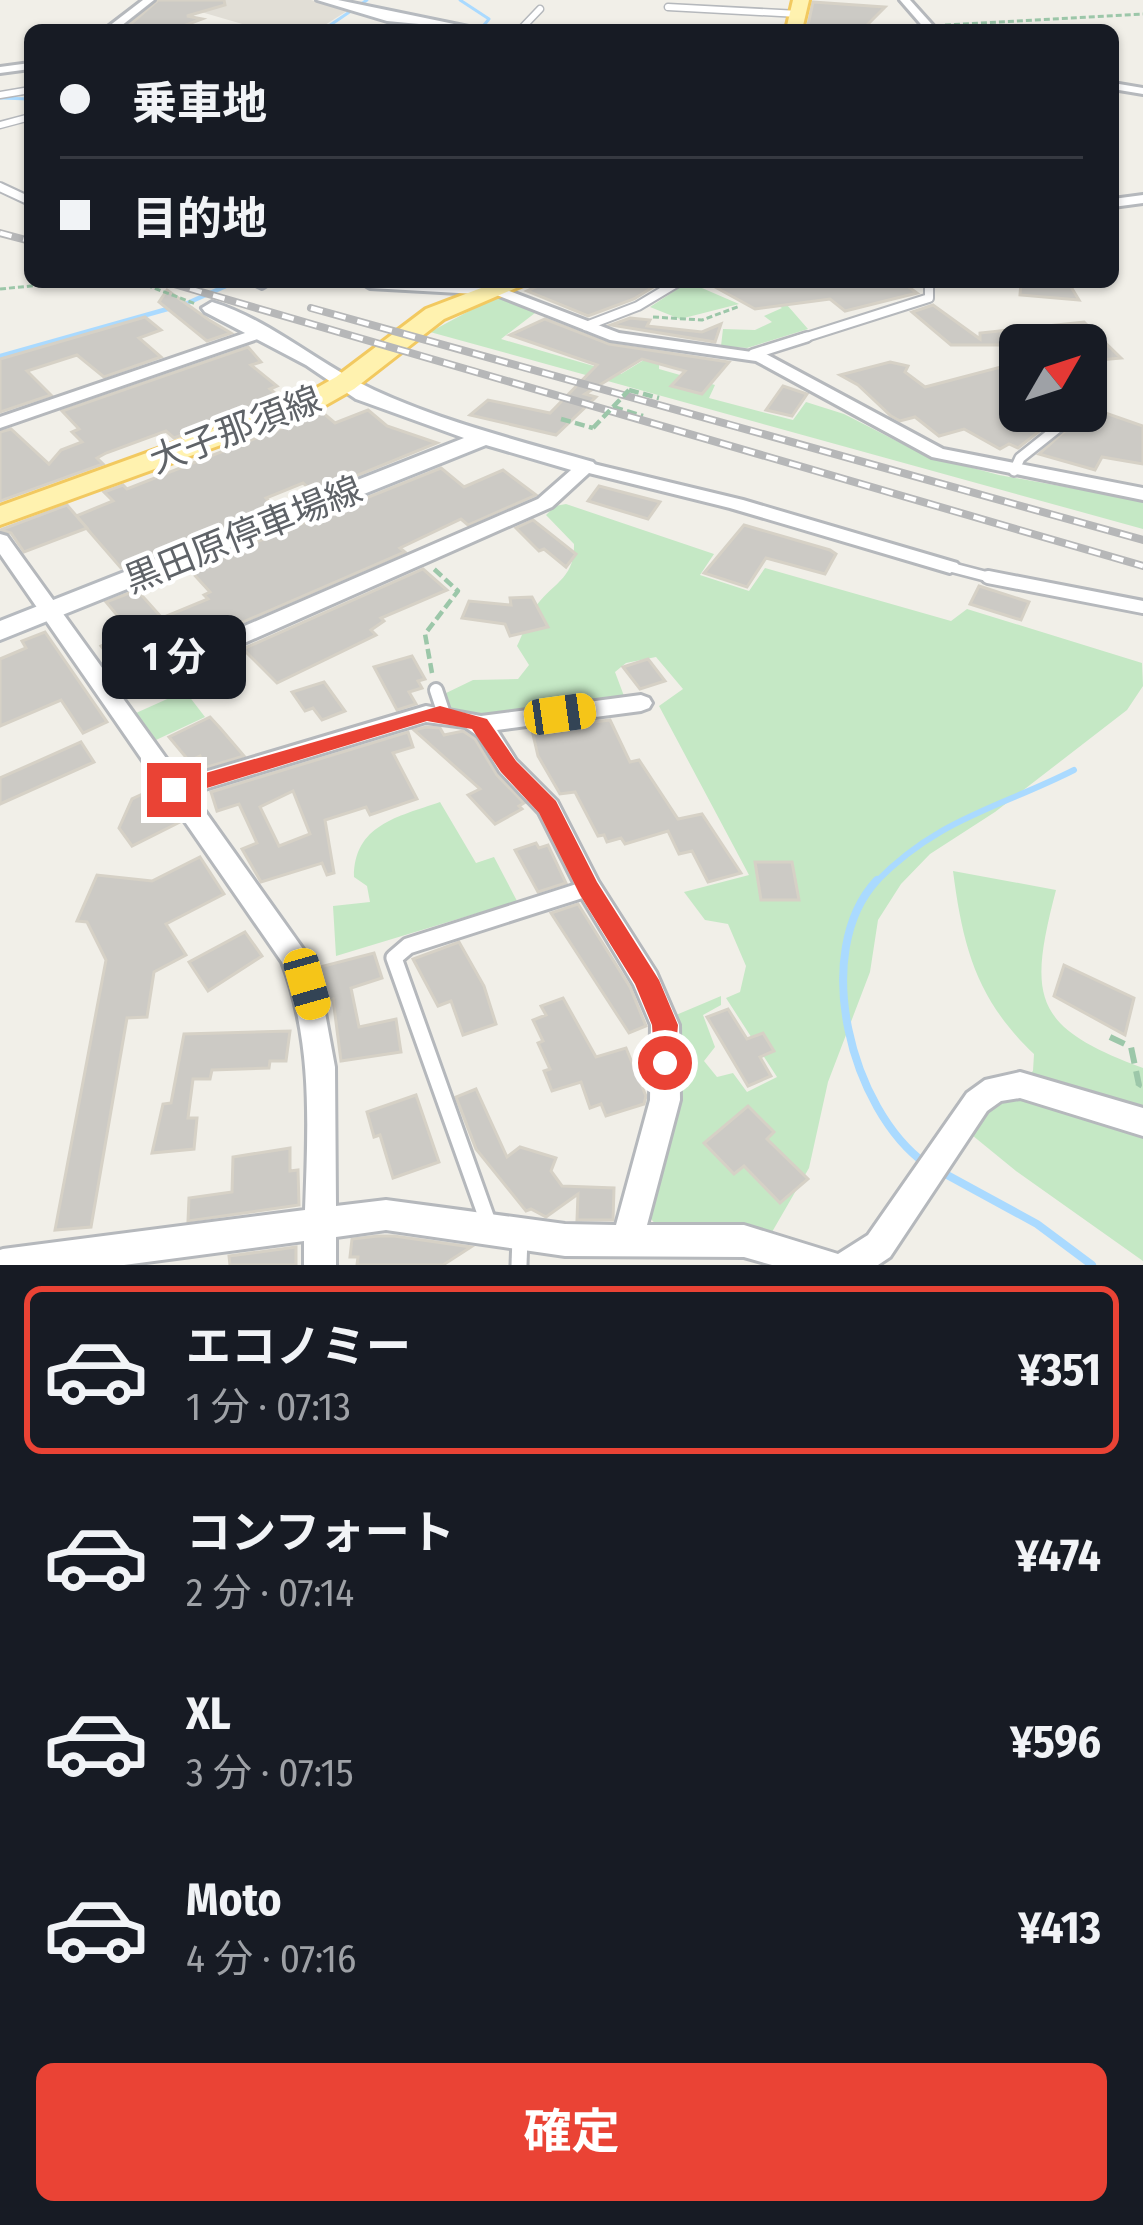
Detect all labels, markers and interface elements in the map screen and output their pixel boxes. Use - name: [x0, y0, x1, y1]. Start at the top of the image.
- text: 乗車地: [132, 77, 267, 131]
- text: 目的地: [132, 192, 267, 246]
- north arrow: [999, 324, 1107, 432]
- map controls: [999, 324, 1107, 432]
- street label: 大子那須線: [143, 377, 327, 483]
- street label: 黒田原停車場線: [118, 467, 368, 603]
- callout: 1 分: [102, 616, 246, 700]
- text: 1 分: [142, 634, 206, 680]
- car: [522, 691, 598, 737]
- route end: [147, 763, 201, 817]
- car: [280, 944, 334, 1024]
- route start: [638, 1036, 692, 1090]
- icon: car: [42, 1316, 150, 1424]
- text: エコノミー: [186, 1320, 411, 1374]
- text: ¥351: [1018, 1343, 1101, 1397]
- text: 1 分 · 07:13: [186, 1384, 351, 1430]
- icon: car: [42, 1502, 150, 1610]
- text: コンフォート: [186, 1506, 455, 1560]
- text: ¥474: [1016, 1529, 1101, 1583]
- text: 2 分 · 07:14: [186, 1570, 354, 1616]
- text: XL: [186, 1687, 231, 1741]
- icon: car: [42, 1688, 150, 1796]
- text: ¥596: [1010, 1715, 1101, 1769]
- text: 3 分 · 07:15: [186, 1750, 354, 1796]
- text: Moto: [186, 1873, 282, 1927]
- icon: car: [42, 1874, 150, 1982]
- text: ¥413: [1018, 1901, 1101, 1955]
- text: 4 分 · 07:16: [186, 1936, 356, 1982]
- button: 確定: [36, 2063, 1107, 2201]

